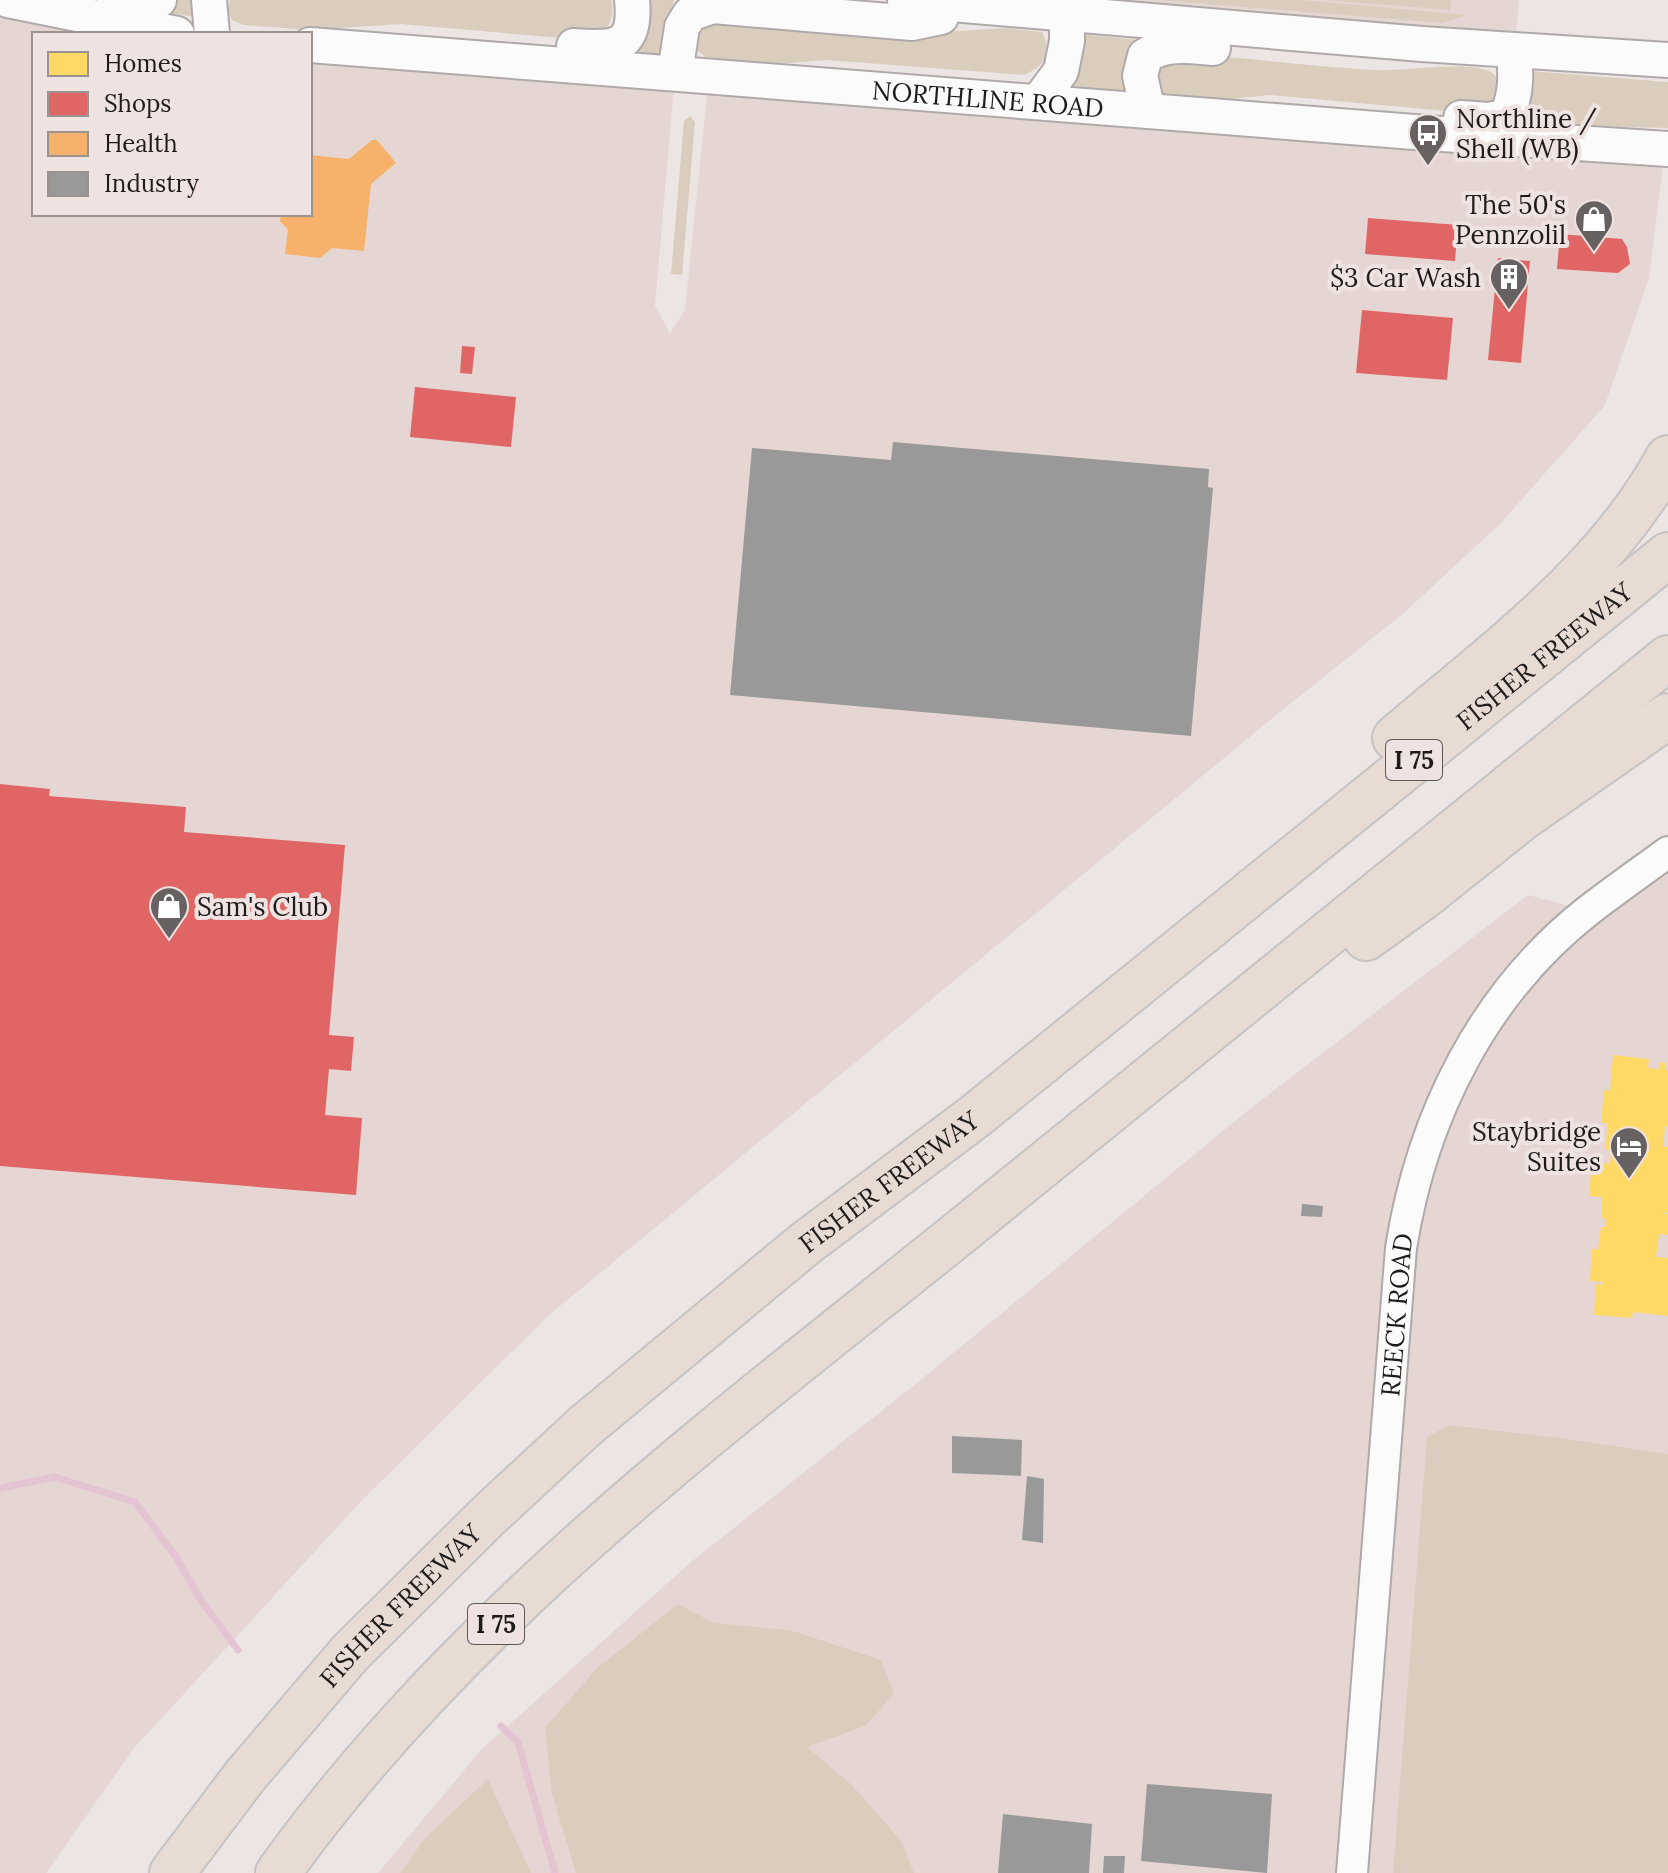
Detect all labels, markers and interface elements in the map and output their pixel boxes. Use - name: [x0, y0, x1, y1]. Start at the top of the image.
- legend: [32, 32, 312, 216]
- text: Homes: [104, 48, 182, 79]
- street label: NORTHLINE ROAD: [871, 73, 1105, 124]
- text: Shops: [104, 88, 171, 119]
- place label: Northline / Shell (WB): [1456, 102, 1597, 166]
- bus stop icon: Northline / Shell (WB): [1407, 112, 1449, 167]
- text: Health: [104, 128, 178, 159]
- text: Industry: [104, 168, 199, 199]
- place label: The 50's Pennzolil: [1455, 188, 1566, 251]
- shop icon: The 50's Pennzolil: [1573, 198, 1615, 253]
- building icon: $3 Car Wash: [1488, 256, 1530, 311]
- place label: $3 Car Wash: [1330, 261, 1481, 294]
- street label: FISHER FREEWAY: [1449, 574, 1639, 737]
- road number: I 75: [1386, 740, 1442, 780]
- shop icon: Sam's Club: [148, 885, 190, 940]
- place label: Sam's Club: [197, 890, 328, 923]
- street label: FISHER FREEWAY: [792, 1103, 986, 1259]
- place label: Staybridge Suites: [1472, 1115, 1601, 1178]
- hotel icon: Staybridge Suites: [1608, 1125, 1650, 1180]
- street label: REECK ROAD: [1373, 1230, 1420, 1398]
- street label: FISHER FREEWAY: [312, 1516, 488, 1694]
- road number: I 75: [468, 1604, 524, 1644]

